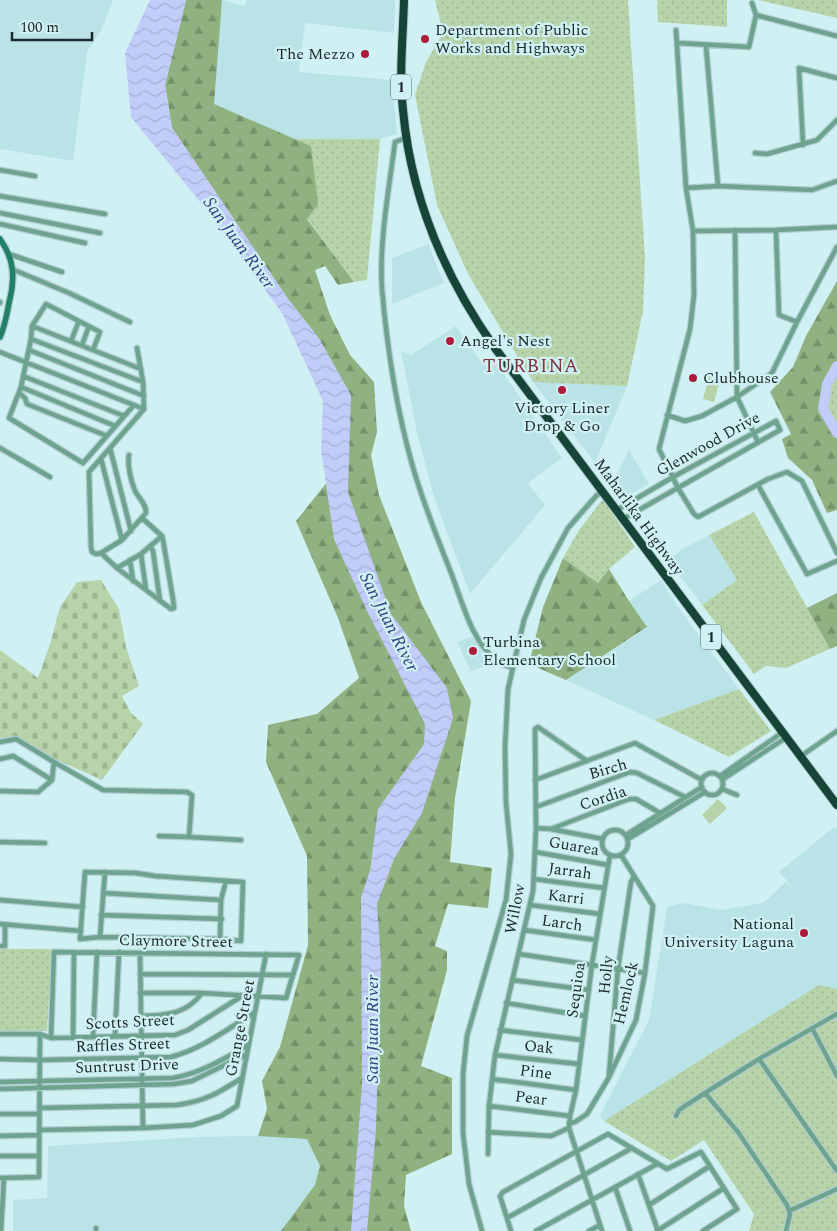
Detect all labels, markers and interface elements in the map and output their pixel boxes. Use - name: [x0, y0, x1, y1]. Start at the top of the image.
- scale bar: [12, 10, 92, 42]
- text: 100 m: [20, 16, 59, 39]
- place label: Department of Public Works and Highways: [435, 18, 588, 60]
- marker: Department of Public Works and Highways: [419, 33, 431, 45]
- place label: The Mezzo: [276, 42, 355, 66]
- marker: The Mezzo: [359, 48, 371, 60]
- road number: 1: [391, 74, 411, 100]
- water label: San Juan River: [196, 191, 282, 295]
- place label: Angel's Nest: [460, 329, 550, 353]
- marker: Angel's Nest: [444, 335, 456, 347]
- district label: TURBINA: [483, 352, 579, 381]
- place label: Clubhouse: [703, 366, 779, 390]
- marker: Clubhouse: [687, 372, 699, 384]
- marker: Victory Liner Drop & Go: [556, 384, 568, 396]
- place label: Victory Liner Drop & Go: [514, 396, 610, 438]
- street label: Glenwood Drive: [652, 406, 764, 482]
- street label: Maharlika Highway: [588, 453, 691, 582]
- water label: San Juan River: [352, 568, 426, 677]
- road number: 1: [701, 624, 721, 650]
- place label: Turbina Elementary School: [483, 630, 616, 672]
- marker: Turbina Elementary School: [467, 645, 479, 657]
- street label: Birch: [586, 752, 630, 786]
- street label: Cordia: [576, 779, 630, 817]
- street label: Guarea: [547, 830, 601, 862]
- street label: Jarrah: [547, 856, 593, 886]
- street label: Willow: [498, 881, 532, 936]
- street label: Karri: [546, 883, 586, 911]
- street label: Larch: [540, 908, 584, 938]
- place label: National University Laguna: [663, 912, 794, 954]
- marker: National University Laguna: [798, 927, 810, 939]
- street label: Claymore Street: [119, 928, 234, 954]
- street label: Holly: [592, 953, 620, 995]
- street label: Hemlock: [607, 959, 645, 1027]
- street label: Sequioa: [560, 960, 592, 1019]
- water label: San Juan River: [359, 974, 386, 1083]
- street label: Grange Street: [219, 977, 261, 1078]
- street label: Scotts Street: [85, 1008, 176, 1036]
- street label: Raffles Street: [75, 1031, 171, 1059]
- street label: Oak: [523, 1034, 555, 1060]
- street label: Suntrust Drive: [75, 1052, 179, 1080]
- street label: Pine: [519, 1058, 553, 1086]
- street label: Pear: [514, 1084, 548, 1112]

